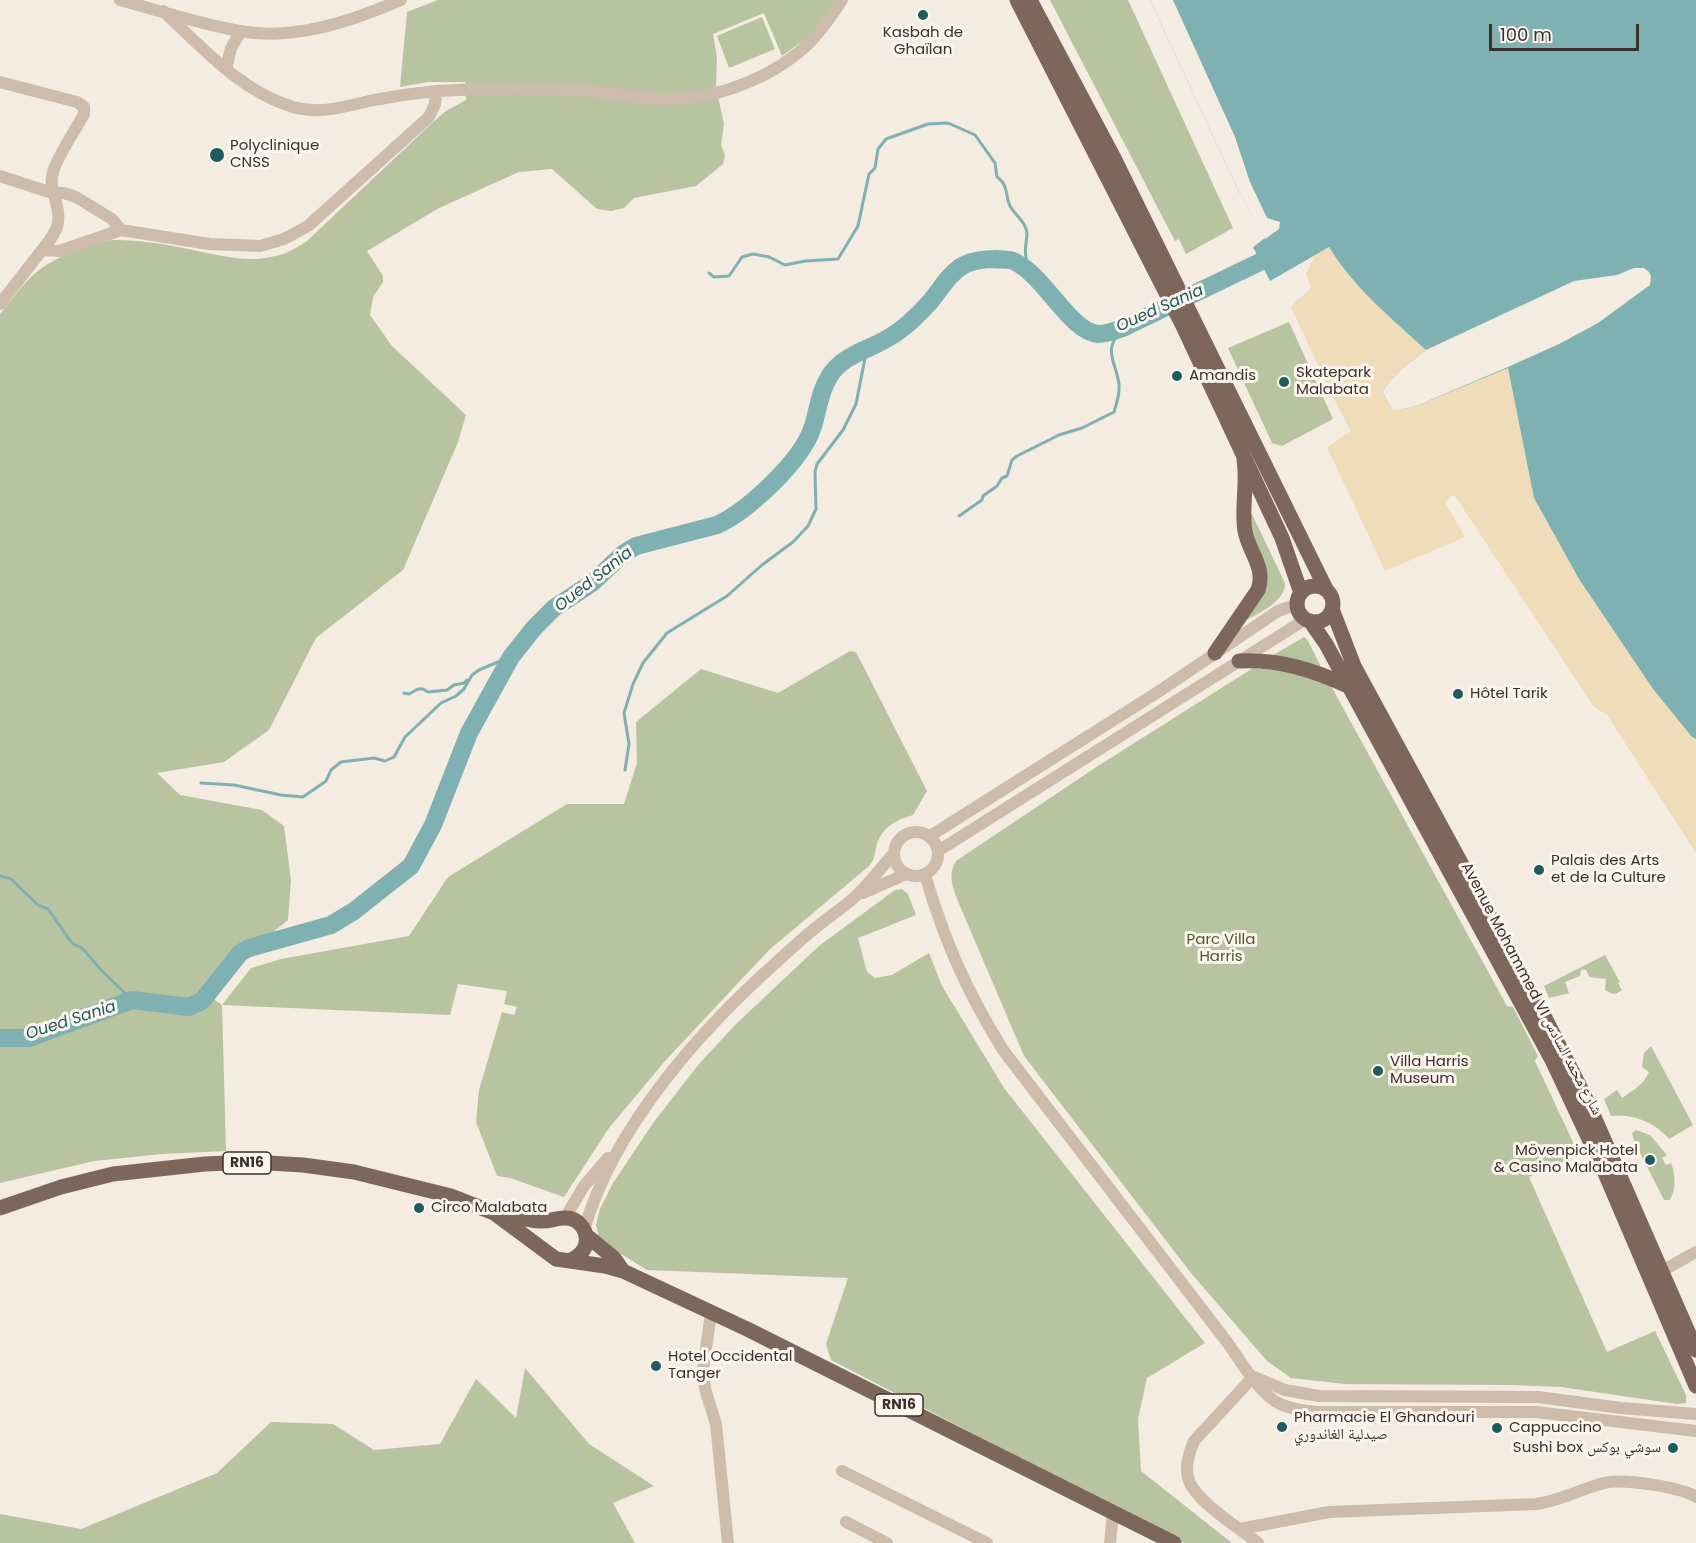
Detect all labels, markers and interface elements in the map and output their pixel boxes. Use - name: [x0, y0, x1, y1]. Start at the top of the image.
- marker: Kasbah de Ghaïlan: [916, 8, 930, 22]
- scale bar: [1492, 12, 1642, 50]
- text: 100 m: [1500, 22, 1552, 47]
- place label: Kasbah de Ghaïlan: [883, 24, 963, 59]
- place label: Polyclinique CNSS: [230, 137, 319, 172]
- marker: Polyclinique CNSS: [208, 146, 226, 164]
- water label: Oued Sania: [1113, 281, 1207, 337]
- place label: Skatepark Malabata: [1296, 364, 1371, 399]
- place label: Amandis: [1189, 367, 1256, 385]
- marker: Amandis: [1170, 369, 1184, 383]
- marker: Skatepark Malabata: [1277, 375, 1291, 389]
- water label: Oued Sania: [551, 544, 637, 616]
- place label: Hôtel Tarik: [1470, 685, 1548, 703]
- marker: Hôtel Tarik: [1451, 687, 1465, 701]
- place label: Palais des Arts et de la Culture: [1551, 852, 1666, 887]
- street label: Avenue Mohammed VI شارع محمد السادس: [1457, 860, 1605, 1118]
- marker: Palais des Arts et de la Culture: [1532, 863, 1546, 877]
- park label: Parc Villa Harris: [1187, 931, 1255, 966]
- water label: Oued Sania: [24, 997, 118, 1045]
- place label: Villa Harris Museum: [1390, 1053, 1469, 1088]
- marker: Villa Harris Museum: [1371, 1064, 1385, 1078]
- place label: Mövenpick Hotel & Casino Malabata: [1494, 1142, 1638, 1177]
- road number: RN16: [223, 1152, 271, 1174]
- marker: Mövenpick Hotel & Casino Malabata: [1643, 1153, 1657, 1167]
- place label: Circo Malabata: [431, 1199, 547, 1217]
- marker: Circo Malabata: [412, 1201, 426, 1215]
- place label: Hotel Occidental Tanger: [668, 1348, 792, 1383]
- marker: Hotel Occidental Tanger: [649, 1359, 663, 1373]
- road number: RN16: [875, 1394, 923, 1416]
- place label: Pharmacie El Ghandouri صيدلية الغاندوري: [1294, 1409, 1475, 1444]
- place label: Cappuccino: [1509, 1419, 1602, 1437]
- marker: Pharmacie El Ghandouri صيدلية الغاندوري: [1275, 1420, 1289, 1434]
- marker: Cappuccino: [1490, 1421, 1504, 1435]
- place label: Sushi box سوشي بوكس: [1513, 1439, 1661, 1457]
- marker: Sushi box سوشي بوكس: [1666, 1441, 1680, 1455]

